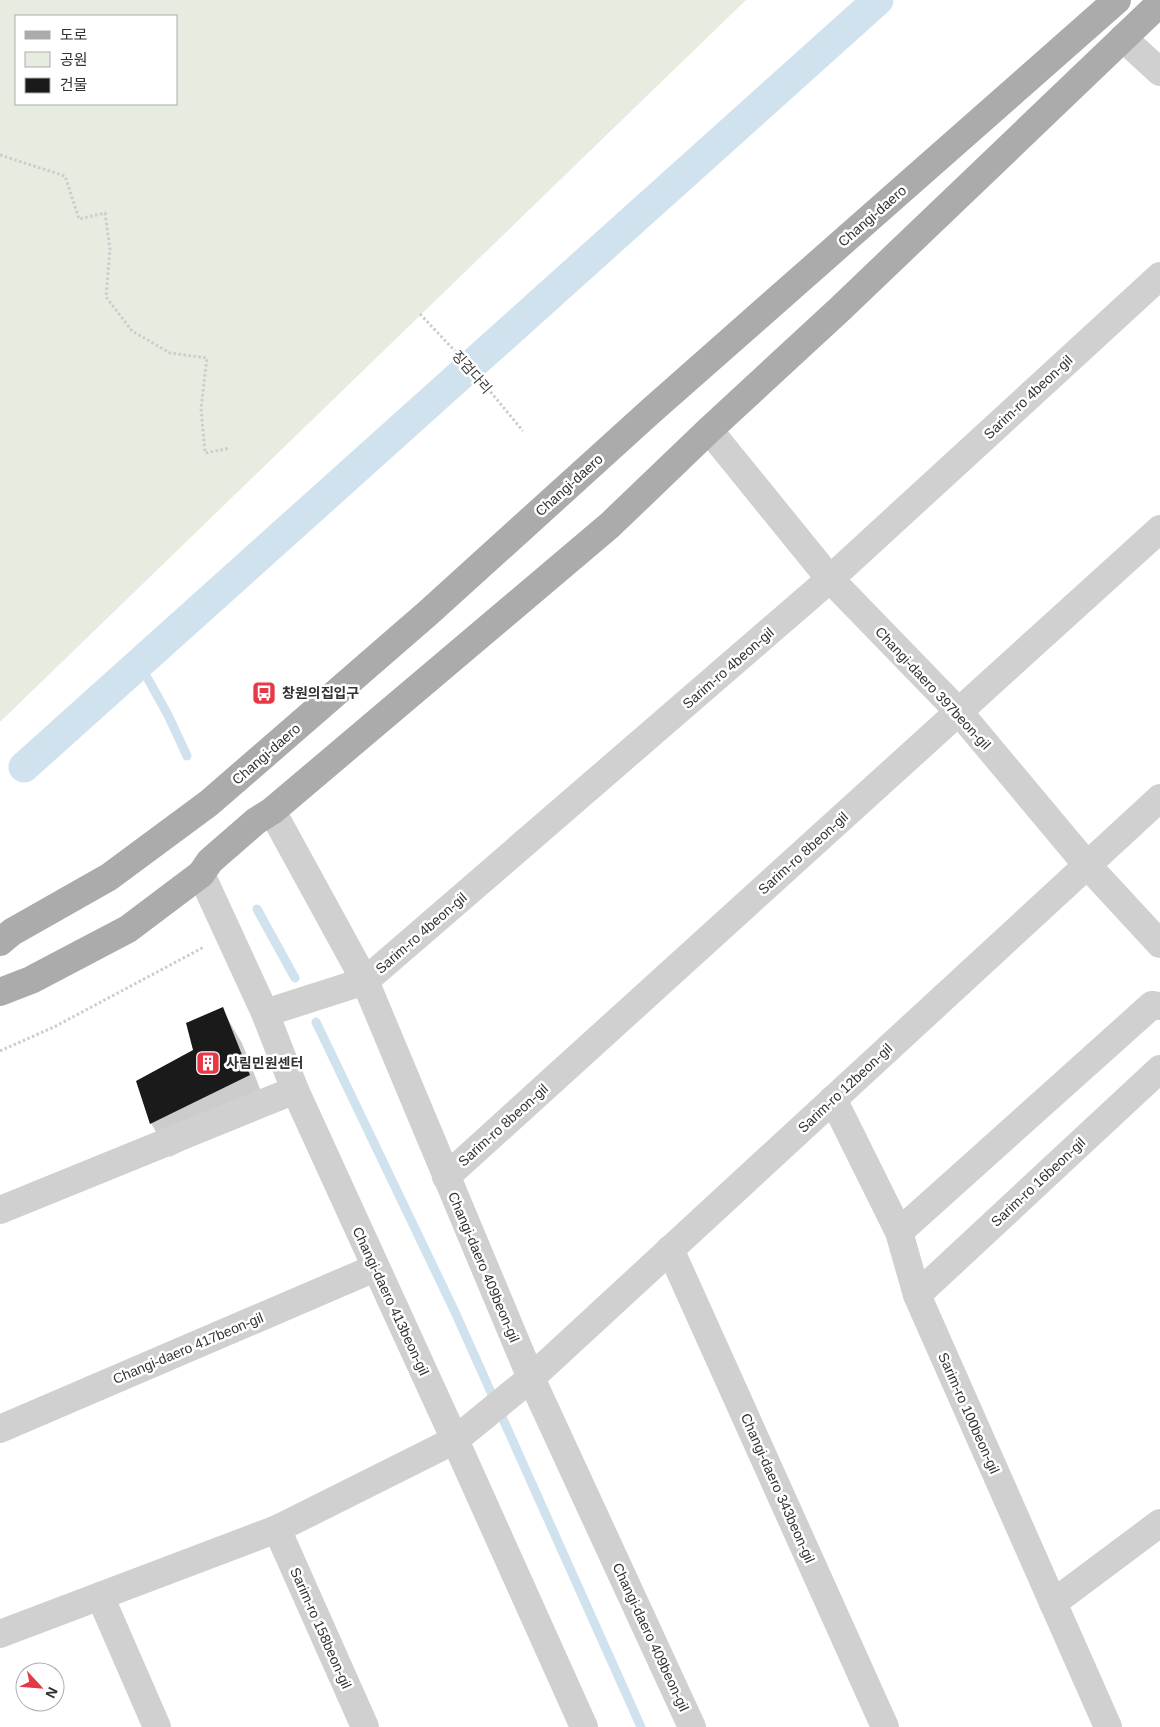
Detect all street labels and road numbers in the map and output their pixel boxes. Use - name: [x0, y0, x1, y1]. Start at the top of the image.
- street label: Changi-daero: [835, 182, 909, 250]
- street label: 징검다리: [449, 347, 495, 397]
- street label: Sarim-ro 4beon-gil: [980, 352, 1076, 442]
- street label: Changi-daero: [532, 451, 606, 519]
- street label: Changi-daero 397beon-gil: [872, 623, 994, 753]
- street label: Sarim-ro 4beon-gil: [679, 624, 777, 712]
- street label: Changi-daero: [229, 720, 303, 788]
- street label: Sarim-ro 8beon-gil: [755, 809, 851, 897]
- street label: Sarim-ro 4beon-gil: [372, 889, 470, 977]
- street label: Sarim-ro 12beon-gil: [795, 1040, 895, 1136]
- street label: Sarim-ro 8beon-gil: [455, 1081, 551, 1169]
- street label: Sarim-ro 16beon-gil: [988, 1134, 1088, 1230]
- street label: Changi-daero 409beon-gil: [445, 1189, 523, 1345]
- street label: Changi-daero 413beon-gil: [350, 1224, 432, 1378]
- street label: Changi-daero 417beon-gil: [110, 1309, 266, 1387]
- street label: Sarim-ro 100beon-gil: [935, 1350, 1003, 1476]
- street label: Changi-daero 343beon-gil: [738, 1411, 818, 1565]
- street label: Changi-daero 409beon-gil: [610, 1560, 692, 1714]
- street label: Sarim-ro 158beon-gil: [287, 1565, 355, 1691]

